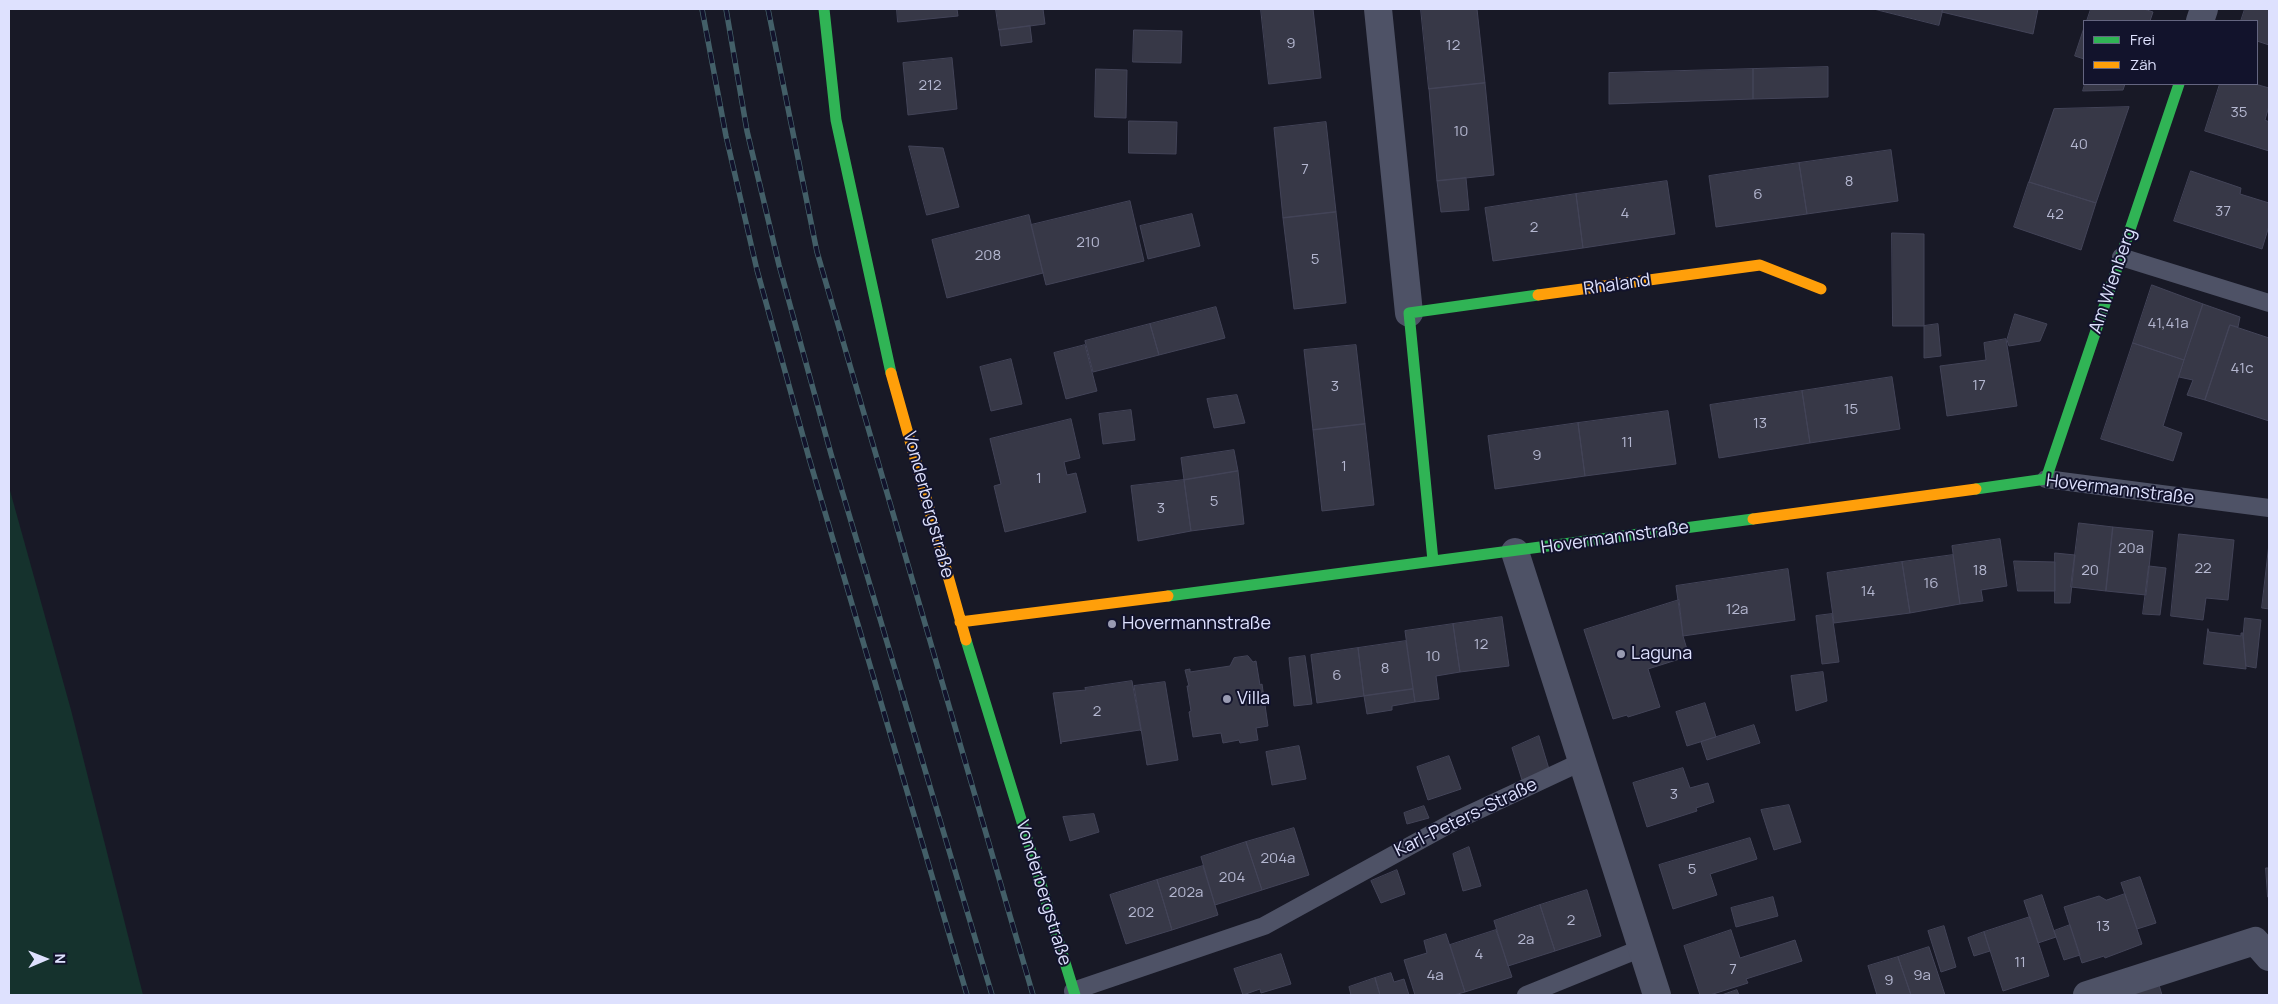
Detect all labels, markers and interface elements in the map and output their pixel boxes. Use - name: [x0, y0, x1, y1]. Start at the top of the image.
- legend: [2083, 20, 2258, 85]
- text: Frei: [2130, 29, 2155, 50]
- house number: 9: [1286, 35, 1296, 53]
- house number: 12: [1446, 37, 1460, 55]
- text: Zäh: [2130, 54, 2156, 75]
- house number: 212: [919, 77, 941, 95]
- house number: 35: [2231, 104, 2247, 122]
- house number: 10: [1454, 123, 1468, 141]
- house number: 40: [2070, 136, 2088, 154]
- house number: 7: [1301, 161, 1309, 179]
- house number: 8: [1845, 173, 1853, 191]
- house number: 6: [1753, 186, 1763, 204]
- house number: 37: [2215, 203, 2231, 221]
- house number: 4: [1621, 205, 1629, 223]
- house number: 42: [2046, 206, 2064, 224]
- house number: 2: [1530, 219, 1538, 237]
- street label: Am Wienberg: [2085, 226, 2141, 336]
- house number: 210: [1076, 234, 1100, 252]
- house number: 208: [975, 247, 1001, 265]
- house number: 5: [1311, 251, 1319, 269]
- street label: Rhaland: [1582, 270, 1652, 300]
- house number: 41,41a: [2147, 315, 2189, 333]
- house number: 41c: [2231, 360, 2253, 378]
- house number: 17: [1972, 377, 1986, 395]
- house number: 3: [1331, 378, 1339, 396]
- house number: 15: [1844, 401, 1858, 419]
- house number: 13: [1753, 415, 1767, 433]
- street label: Vonderbergstraße: [898, 429, 958, 581]
- house number: 11: [1621, 434, 1633, 452]
- house number: 9: [1532, 447, 1542, 465]
- house number: 1: [1341, 458, 1347, 476]
- house number: 1: [1036, 470, 1042, 488]
- street label: Hovermannstraße: [2045, 470, 2195, 510]
- house number: 5: [1210, 493, 1218, 511]
- house number: 3: [1157, 500, 1165, 518]
- street label: Hovermannstraße: [1540, 517, 1690, 559]
- house number: 20a: [2118, 540, 2144, 558]
- house number: 22: [2194, 560, 2212, 578]
- house number: 18: [1973, 562, 1987, 580]
- house number: 20: [2081, 562, 2099, 580]
- house number: 16: [1923, 575, 1939, 593]
- house number: 14: [1861, 583, 1875, 601]
- house number: 12a: [1726, 601, 1748, 619]
- place label: Hovermannstraße: [1122, 613, 1271, 635]
- marker: Hovermannstraße: [1106, 618, 1118, 630]
- house number: 12: [1474, 636, 1488, 654]
- place label: Laguna: [1631, 643, 1692, 665]
- house number: 10: [1426, 648, 1440, 666]
- marker: Laguna: [1615, 648, 1627, 660]
- house number: 8: [1381, 660, 1389, 678]
- house number: 6: [1332, 667, 1342, 685]
- place label: Villa: [1237, 688, 1270, 710]
- marker: Villa: [1221, 693, 1233, 705]
- house number: 2: [1093, 703, 1101, 721]
- street label: Karl-Peters-Straße: [1391, 774, 1541, 862]
- house number: 3: [1670, 786, 1678, 804]
- street label: Vonderbergstraße: [1011, 818, 1075, 968]
- house number: 204a: [1261, 850, 1295, 868]
- house number: 5: [1688, 861, 1696, 879]
- house number: 204: [1219, 869, 1245, 887]
- house number: 202a: [1169, 884, 1203, 902]
- house number: 202: [1128, 904, 1154, 922]
- house number: 2: [1567, 912, 1575, 930]
- house number: 13: [2096, 918, 2110, 936]
- house number: 2a: [1518, 931, 1534, 949]
- north arrow: [20, 934, 70, 984]
- house number: 4: [1475, 946, 1483, 964]
- text: N: [51, 954, 70, 964]
- house number: 11: [2014, 954, 2026, 972]
- house number: 7: [1729, 961, 1737, 979]
- house number: 4a: [1426, 967, 1444, 985]
- house number: 9a: [1913, 967, 1931, 985]
- house number: 9: [1884, 972, 1894, 990]

